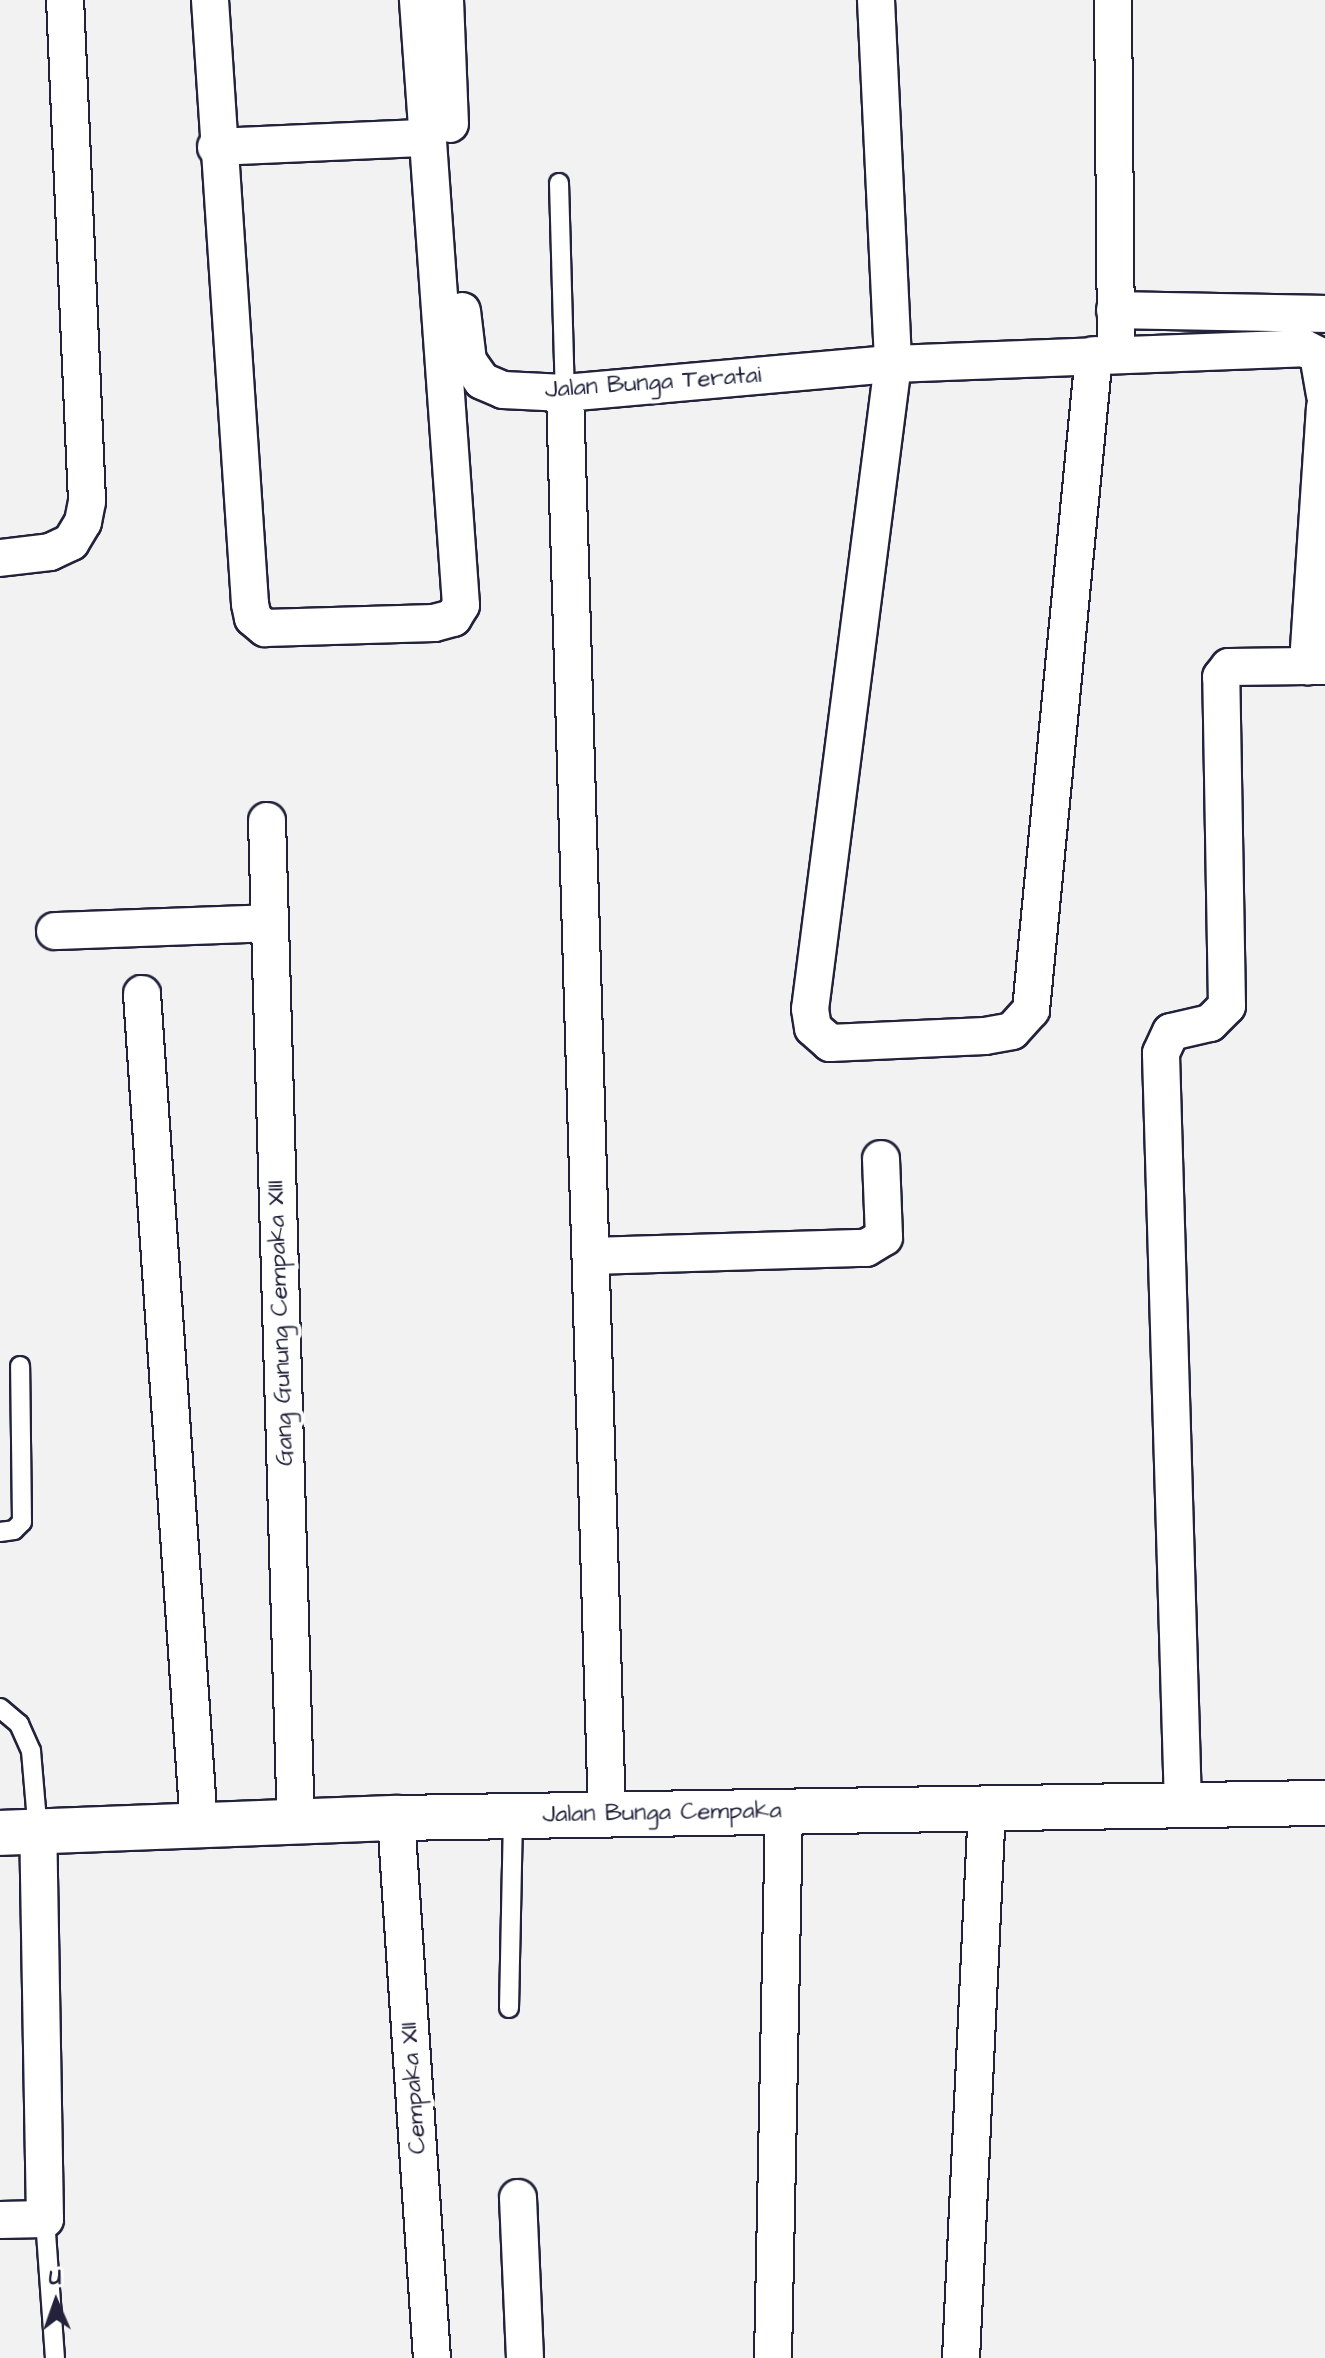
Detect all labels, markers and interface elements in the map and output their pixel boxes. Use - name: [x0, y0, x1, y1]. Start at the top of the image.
- street label: Jalan Bunga Teratai: [544, 361, 762, 405]
- street label: Gang Gunung Cempaka XIII: [262, 1180, 300, 1466]
- street label: Jalan Bunga Cempaka: [542, 1797, 782, 1829]
- street label: Cempaka XII: [395, 2021, 433, 2155]
- north arrow: [16, 2262, 96, 2342]
- text: U: [48, 2262, 62, 2293]

